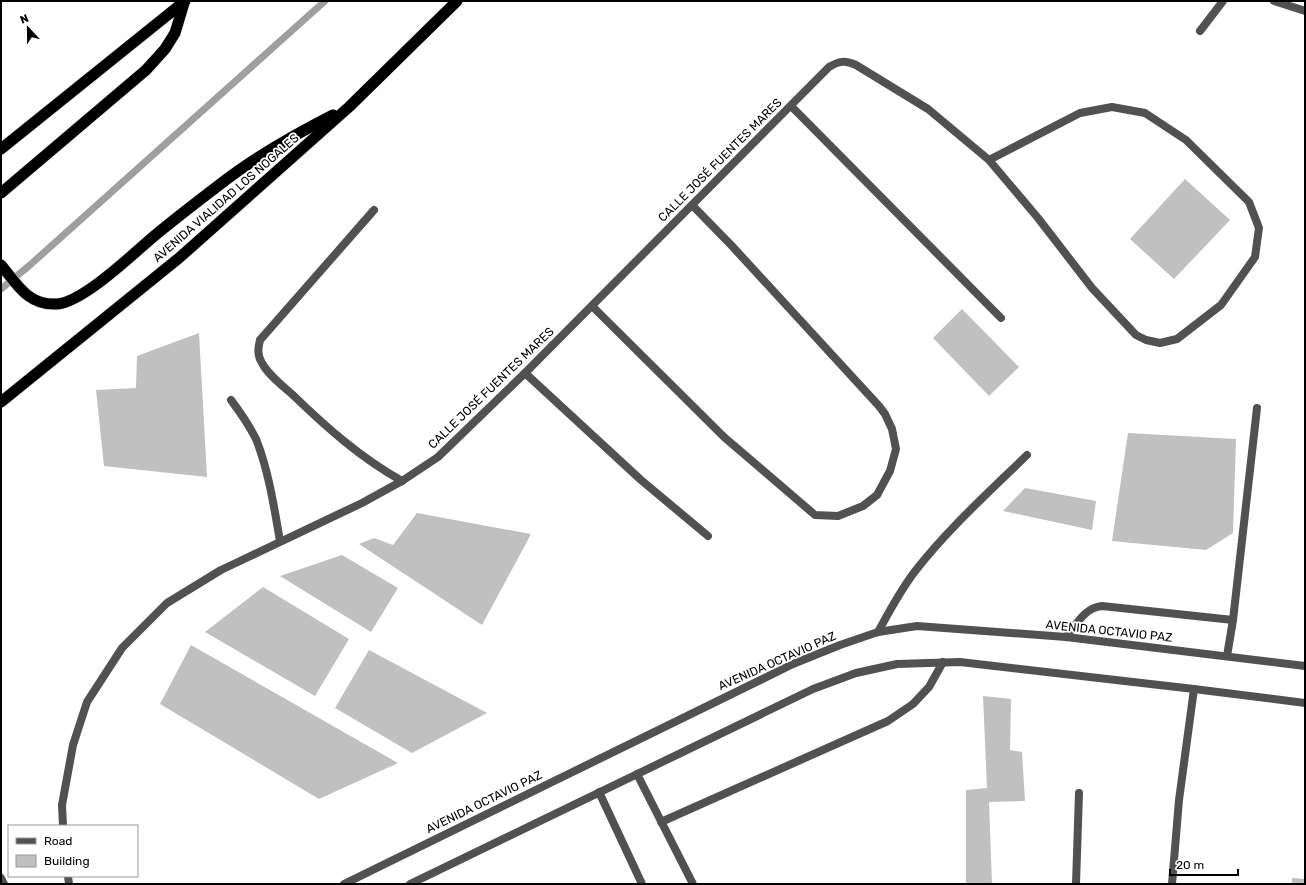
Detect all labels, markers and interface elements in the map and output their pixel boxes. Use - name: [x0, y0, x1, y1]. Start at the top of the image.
- north arrow: [8, 8, 48, 48]
- text: N: [18, 12, 31, 27]
- street label: CALLE JOSÉ FUENTES MARES: [655, 95, 785, 225]
- street label: AVENIDA VIALIDAD LOS NOGALES: [150, 131, 302, 265]
- street label: CALLE JOSÉ FUENTES MARES: [425, 324, 557, 452]
- street label: AVENIDA OCTAVIO PAZ: [1045, 617, 1173, 645]
- street label: AVENIDA OCTAVIO PAZ: [716, 629, 838, 693]
- street label: AVENIDA OCTAVIO PAZ: [424, 768, 544, 836]
- legend: [8, 825, 138, 877]
- text: Road: [44, 834, 72, 848]
- scale bar: [1170, 851, 1238, 877]
- text: Building: [44, 854, 90, 868]
- text: 20 m: [1176, 858, 1204, 872]

